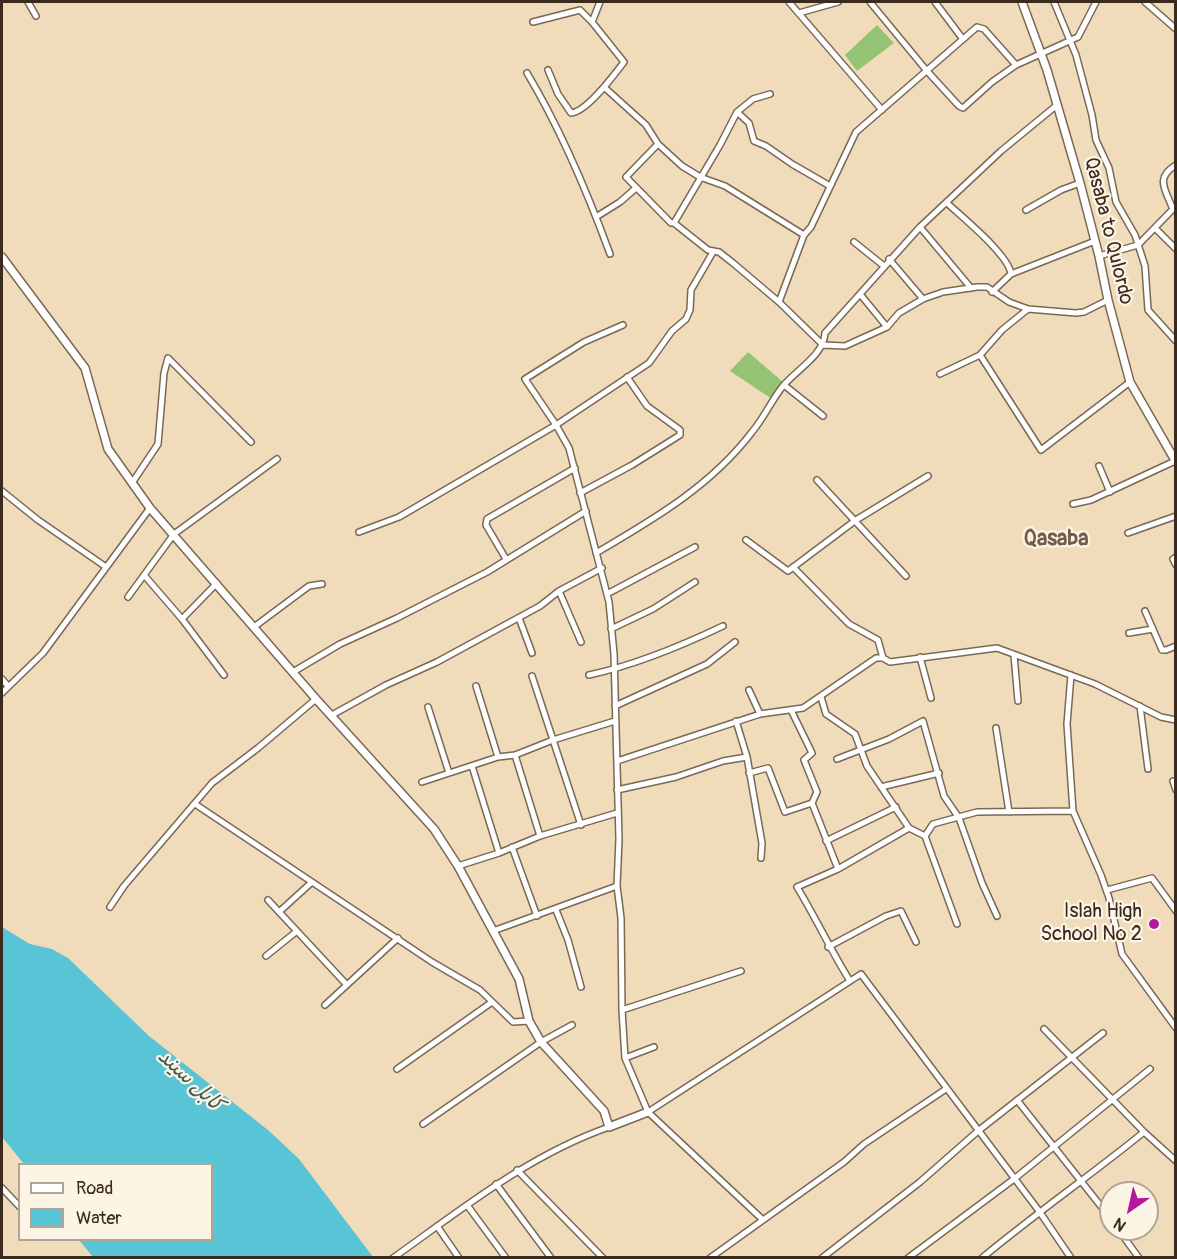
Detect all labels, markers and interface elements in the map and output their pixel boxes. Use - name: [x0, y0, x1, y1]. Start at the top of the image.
- street label: Qasaba to Qulordo: [1078, 155, 1138, 307]
- district label: Qasaba: [1024, 526, 1088, 552]
- place label: Islah High School No 2: [1040, 900, 1142, 947]
- marker: Islah High School No 2: [1147, 917, 1161, 931]
- water label: کابل سيند: [152, 1044, 228, 1118]
- legend: [18, 1163, 213, 1241]
- text: Road: [76, 1177, 113, 1200]
- north arrow: [1099, 1181, 1159, 1241]
- text: Water: [76, 1207, 122, 1230]
- text: N: [1110, 1213, 1130, 1236]

